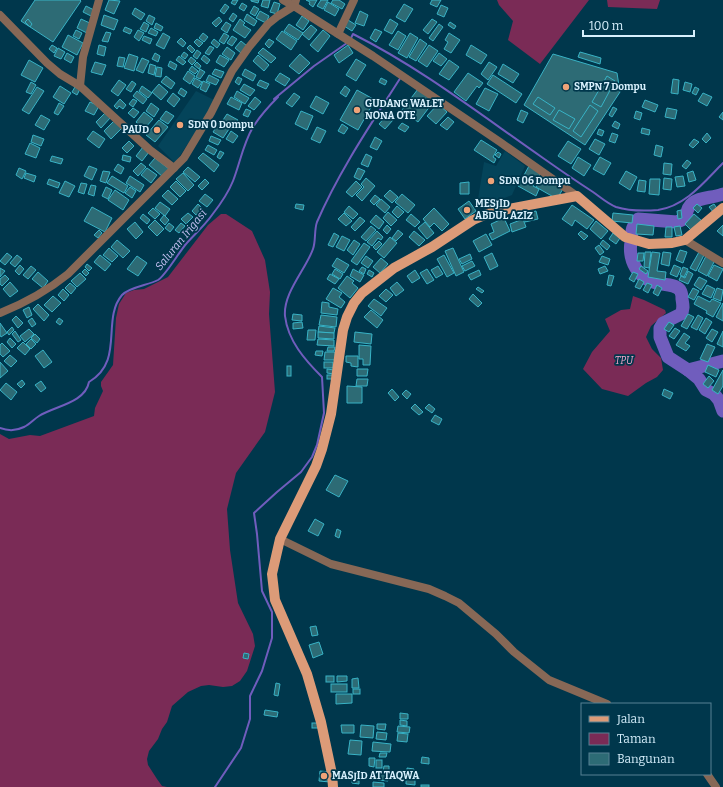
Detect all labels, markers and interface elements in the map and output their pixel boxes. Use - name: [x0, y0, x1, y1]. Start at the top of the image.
- scale bar: [583, 12, 694, 38]
- text: 100 m: [589, 19, 624, 33]
- place label: SMPN 7 Dompu: [574, 81, 647, 93]
- marker: SMPN 7 Dompu: [561, 82, 571, 92]
- place label: GUDANG WALET NONA OTE: [365, 98, 444, 122]
- marker: GUDANG WALET NONA OTE: [352, 105, 362, 115]
- place label: SDN 0 Dompu: [188, 119, 254, 131]
- marker: SDN 0 Dompu: [175, 120, 185, 130]
- place label: PAUD: [122, 124, 149, 136]
- marker: PAUD: [152, 125, 162, 135]
- place label: SDN 06 Dompu: [499, 175, 571, 187]
- marker: SDN 06 Dompu: [486, 176, 496, 186]
- place label: MESJID ABDUL AZIZ: [475, 198, 533, 222]
- marker: MESJID ABDUL AZIZ: [462, 205, 472, 215]
- water label: Saluran Irigasi: [153, 207, 209, 273]
- park label: TPU: [615, 355, 634, 367]
- legend: [581, 703, 711, 775]
- text: Jalan: [616, 712, 645, 726]
- text: Taman: [617, 732, 656, 746]
- text: Bangunan: [617, 752, 675, 766]
- place label: MASJID AT TAQWA: [332, 770, 420, 782]
- marker: MASJID AT TAQWA: [319, 771, 329, 781]

